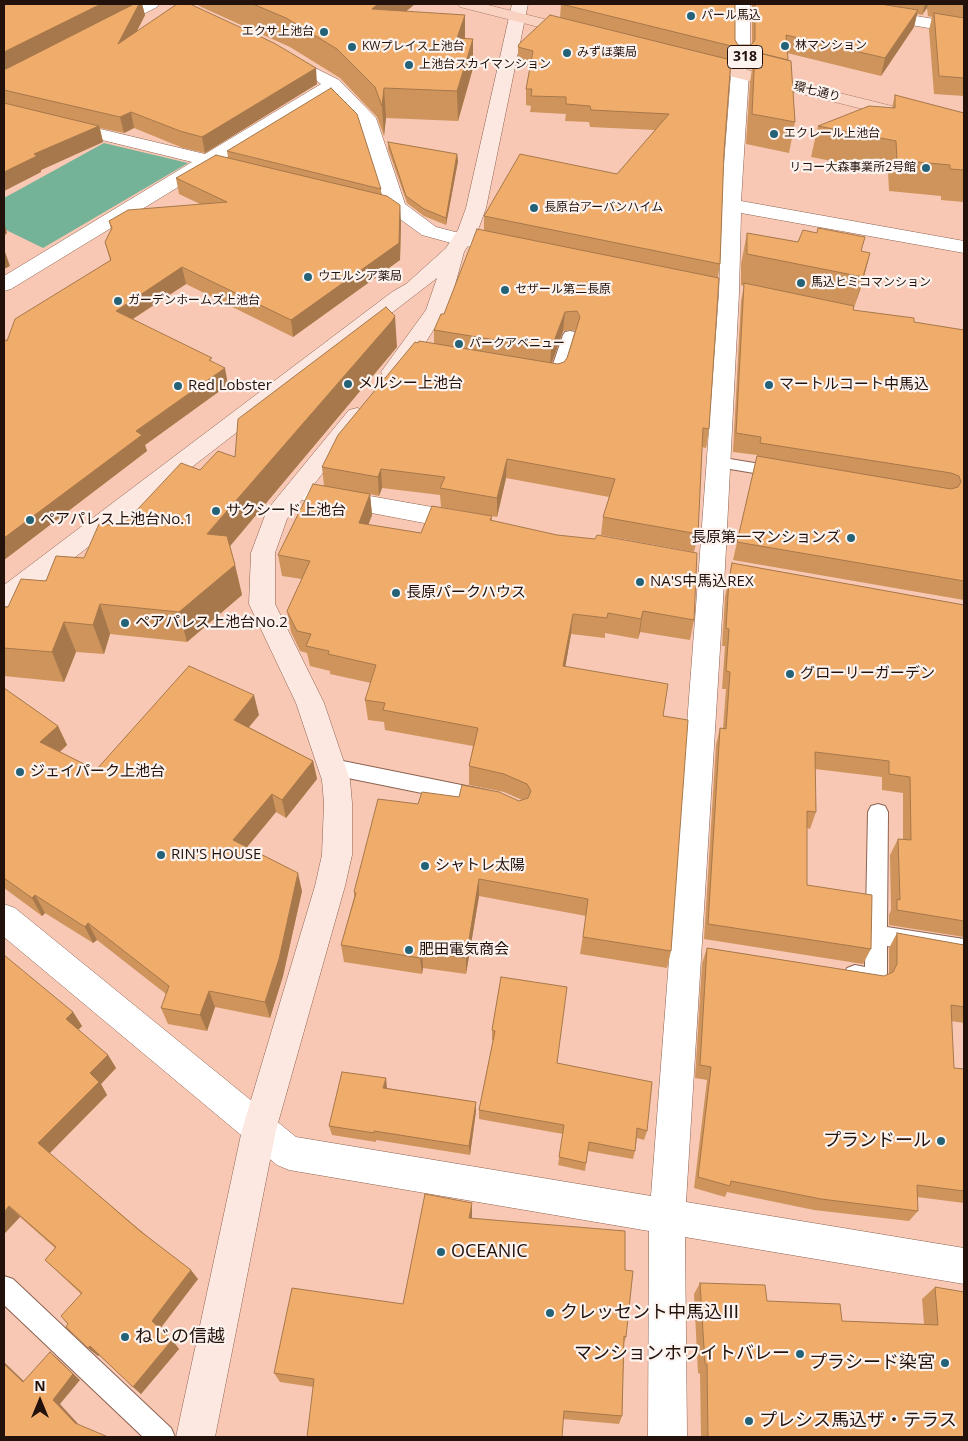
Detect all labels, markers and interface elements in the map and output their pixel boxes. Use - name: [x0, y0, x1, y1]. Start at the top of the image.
- place label: パール馬込: [701, 9, 761, 23]
- marker: パール馬込: [685, 10, 697, 22]
- place label: エクサ上池台: [242, 25, 314, 39]
- marker: エクサ上池台: [318, 26, 330, 38]
- place label: 林マンション: [795, 39, 867, 53]
- place label: KWプレイス上池台: [362, 40, 464, 54]
- marker: 林マンション: [779, 40, 791, 52]
- marker: KWプレイス上池台: [346, 41, 358, 53]
- place label: みずほ薬局: [577, 46, 637, 60]
- road number: 318: [728, 46, 762, 68]
- marker: みずほ薬局: [561, 47, 573, 59]
- place label: 上池台スカイマンション: [419, 58, 551, 72]
- marker: 上池台スカイマンション: [403, 59, 415, 71]
- street label: 環七通り: [792, 79, 842, 105]
- place label: エクレール上池台: [784, 127, 880, 141]
- marker: エクレール上池台: [768, 128, 780, 140]
- place label: リコー大森事業所2号館: [789, 161, 916, 175]
- marker: リコー大森事業所2号館: [920, 162, 932, 174]
- place label: 長原台アーバンハイム: [544, 201, 663, 215]
- marker: 長原台アーバンハイム: [528, 202, 540, 214]
- place label: ウエルシア薬局: [318, 270, 402, 284]
- marker: ウエルシア薬局: [302, 271, 314, 283]
- place label: 馬込ヒミコマンション: [811, 276, 931, 290]
- marker: 馬込ヒミコマンション: [795, 277, 807, 289]
- place label: セザール第二長原: [515, 283, 611, 297]
- marker: セザール第二長原: [499, 284, 511, 296]
- place label: ガーデンホームズ上池台: [128, 294, 260, 308]
- marker: ガーデンホームズ上池台: [112, 295, 124, 307]
- place label: パークアベニュー: [469, 337, 565, 351]
- marker: パークアベニュー: [453, 338, 465, 350]
- place label: メルシー上池台: [358, 375, 463, 393]
- place label: マートルコート中馬込: [779, 376, 929, 394]
- place label: Red Lobster: [188, 377, 272, 395]
- marker: メルシー上池台: [342, 378, 354, 390]
- marker: マートルコート中馬込: [763, 379, 775, 391]
- marker: Red Lobster: [172, 380, 184, 392]
- place label: サクシード上池台: [226, 502, 346, 520]
- marker: サクシード上池台: [210, 505, 222, 517]
- place label: ペアパレス上池台No.1: [40, 511, 193, 529]
- marker: ペアパレス上池台No.1: [24, 514, 36, 526]
- place label: 長原第一マンションズ: [691, 529, 841, 547]
- marker: 長原第一マンションズ: [845, 532, 857, 544]
- place label: NA'S中馬込REX: [650, 573, 754, 591]
- marker: NA'S中馬込REX: [634, 576, 646, 588]
- place label: 長原パークハウス: [406, 584, 526, 602]
- marker: 長原パークハウス: [390, 587, 402, 599]
- place label: ペアパレス上池台No.2: [135, 614, 288, 632]
- marker: ペアパレス上池台No.2: [119, 617, 131, 629]
- place label: グローリーガーデン: [800, 665, 935, 683]
- marker: グローリーガーデン: [784, 668, 796, 680]
- place label: ジェイパーク上池台: [30, 763, 165, 781]
- marker: ジェイパーク上池台: [14, 766, 26, 778]
- place label: RIN'S HOUSE: [171, 846, 261, 864]
- marker: RIN'S HOUSE: [155, 849, 167, 861]
- place label: シャトレ太陽: [435, 857, 525, 875]
- marker: シャトレ太陽: [419, 860, 431, 872]
- place label: 肥田電気商会: [419, 941, 509, 959]
- marker: 肥田電気商会: [403, 944, 415, 956]
- place label: プランドール: [823, 1130, 931, 1152]
- marker: プランドール: [935, 1135, 947, 1147]
- place label: OCEANIC: [451, 1241, 528, 1263]
- marker: OCEANIC: [435, 1246, 447, 1258]
- place label: クレッセント中馬込Ⅲ: [560, 1302, 740, 1324]
- marker: クレッセント中馬込Ⅲ: [544, 1307, 556, 1319]
- place label: ねじの信越: [135, 1326, 225, 1348]
- marker: ねじの信越: [119, 1331, 131, 1343]
- place label: マンションホワイトバレー: [574, 1343, 790, 1365]
- marker: マンションホワイトバレー: [794, 1348, 806, 1360]
- place label: プラシード染宮: [809, 1352, 935, 1374]
- marker: プラシード染宮: [939, 1357, 951, 1369]
- north arrow: [15, 1376, 65, 1426]
- text: N: [34, 1376, 46, 1395]
- place label: プレシス馬込ザ・テラス: [759, 1410, 957, 1432]
- marker: プレシス馬込ザ・テラス: [743, 1415, 755, 1427]

